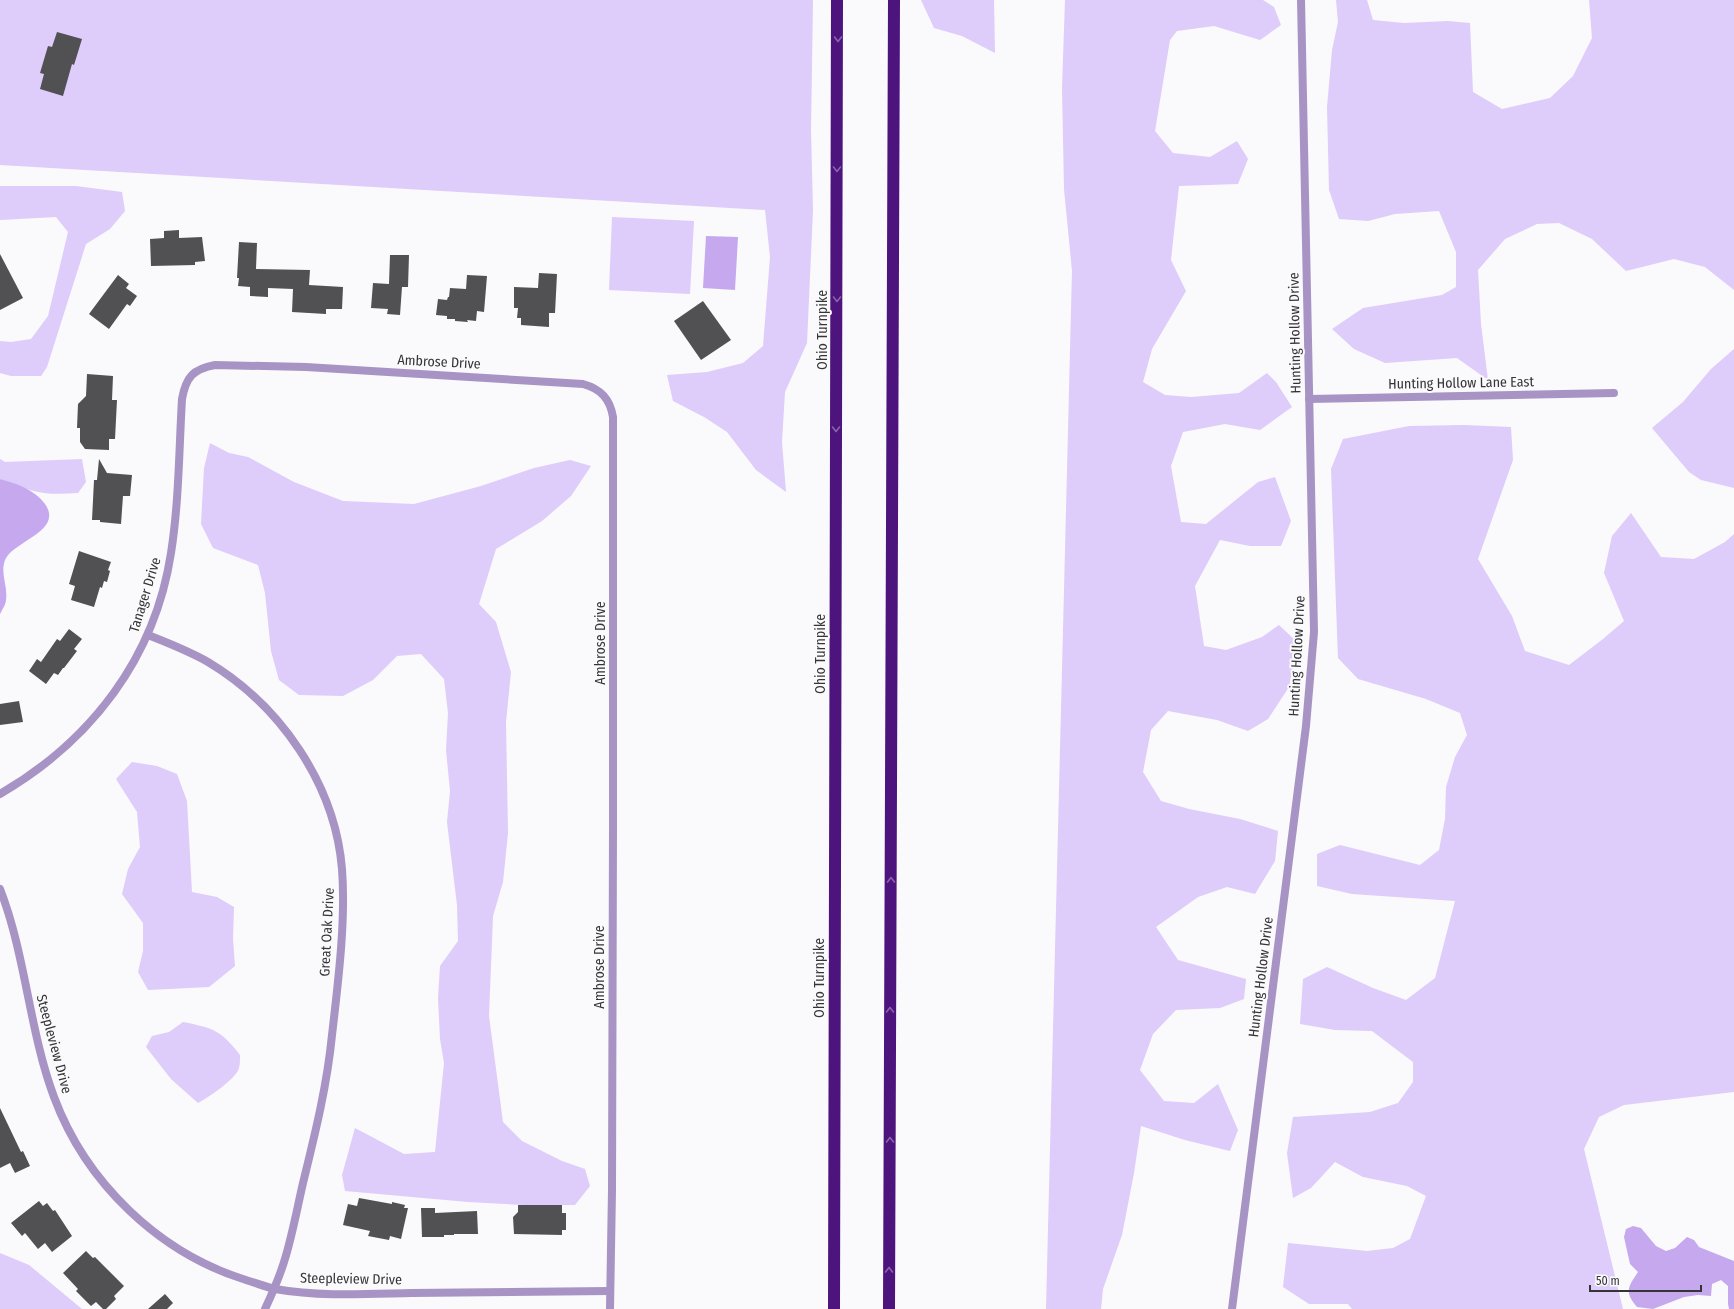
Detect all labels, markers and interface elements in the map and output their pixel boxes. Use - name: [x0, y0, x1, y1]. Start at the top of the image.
- one-way arrow: [834, 36, 842, 42]
- one-way arrow: [833, 166, 841, 172]
- street label: Hunting Hollow Drive: [1285, 272, 1305, 394]
- street label: Ohio Turnpike: [814, 290, 831, 370]
- one-way arrow: [833, 296, 841, 302]
- street label: Ambrose Drive: [397, 351, 481, 373]
- street label: Hunting Hollow Lane East: [1388, 373, 1534, 393]
- one-way arrow: [832, 426, 840, 432]
- street label: Tanager Drive: [125, 555, 165, 635]
- street label: Hunting Hollow Drive: [1285, 595, 1309, 717]
- street label: Ambrose Drive: [592, 601, 609, 685]
- street label: Ohio Turnpike: [812, 614, 829, 694]
- one-way arrow: [887, 877, 895, 883]
- street label: Great Oak Drive: [316, 887, 338, 977]
- street label: Hunting Hollow Drive: [1245, 916, 1277, 1038]
- street label: Ambrose Drive: [591, 925, 608, 1009]
- street label: Ohio Turnpike: [811, 938, 828, 1018]
- street label: Steepleview Drive: [33, 993, 75, 1095]
- one-way arrow: [886, 1007, 894, 1013]
- one-way arrow: [886, 1137, 894, 1143]
- one-way arrow: [885, 1267, 893, 1273]
- scale bar: [1590, 1267, 1701, 1293]
- street label: Steepleview Drive: [300, 1270, 402, 1288]
- text: 50 m: [1596, 1274, 1620, 1288]

